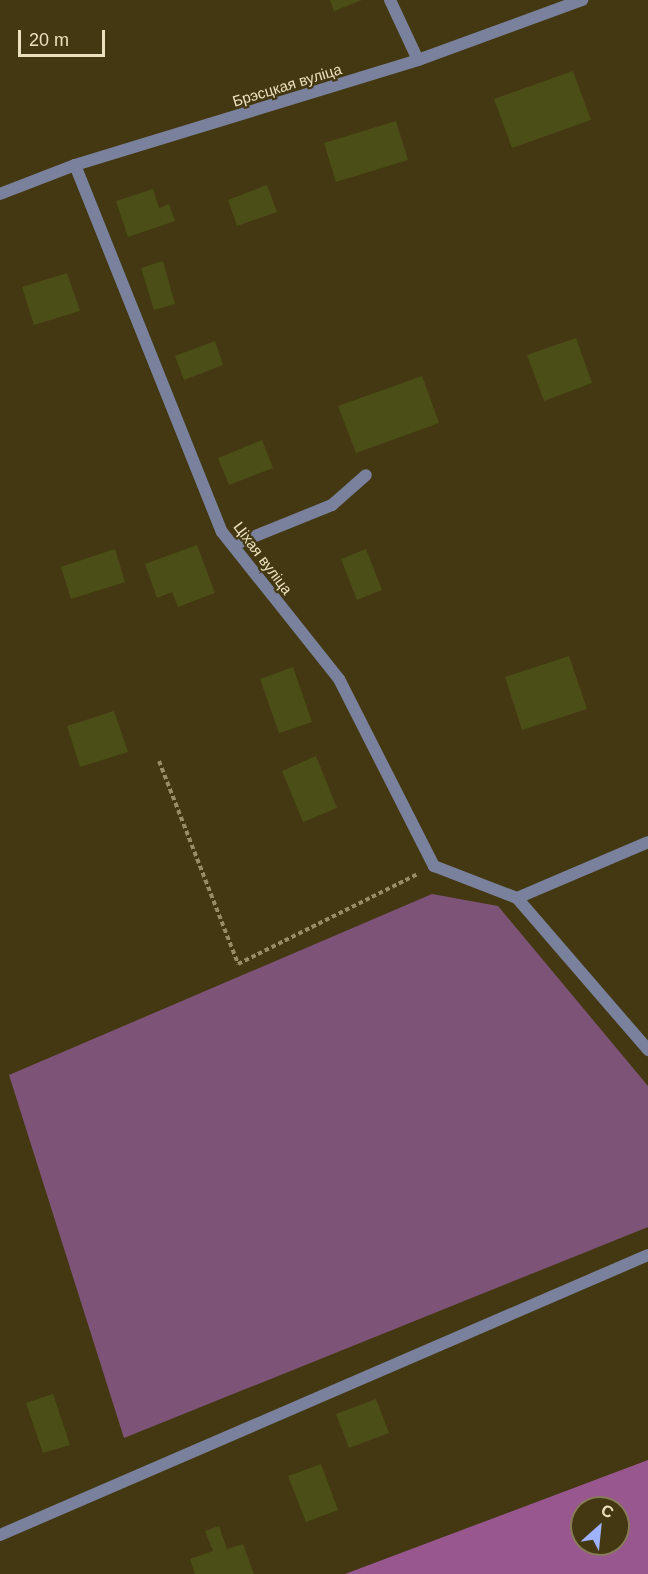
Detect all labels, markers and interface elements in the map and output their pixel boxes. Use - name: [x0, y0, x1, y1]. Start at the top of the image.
- scale bar: [21, 18, 108, 56]
- text: 20 m: [29, 30, 69, 50]
- street label: Брэсцкая вуліца: [230, 60, 344, 110]
- street label: Ціхая вуліца: [230, 518, 296, 598]
- north arrow: [570, 1496, 630, 1556]
- text: С: [598, 1501, 617, 1521]

